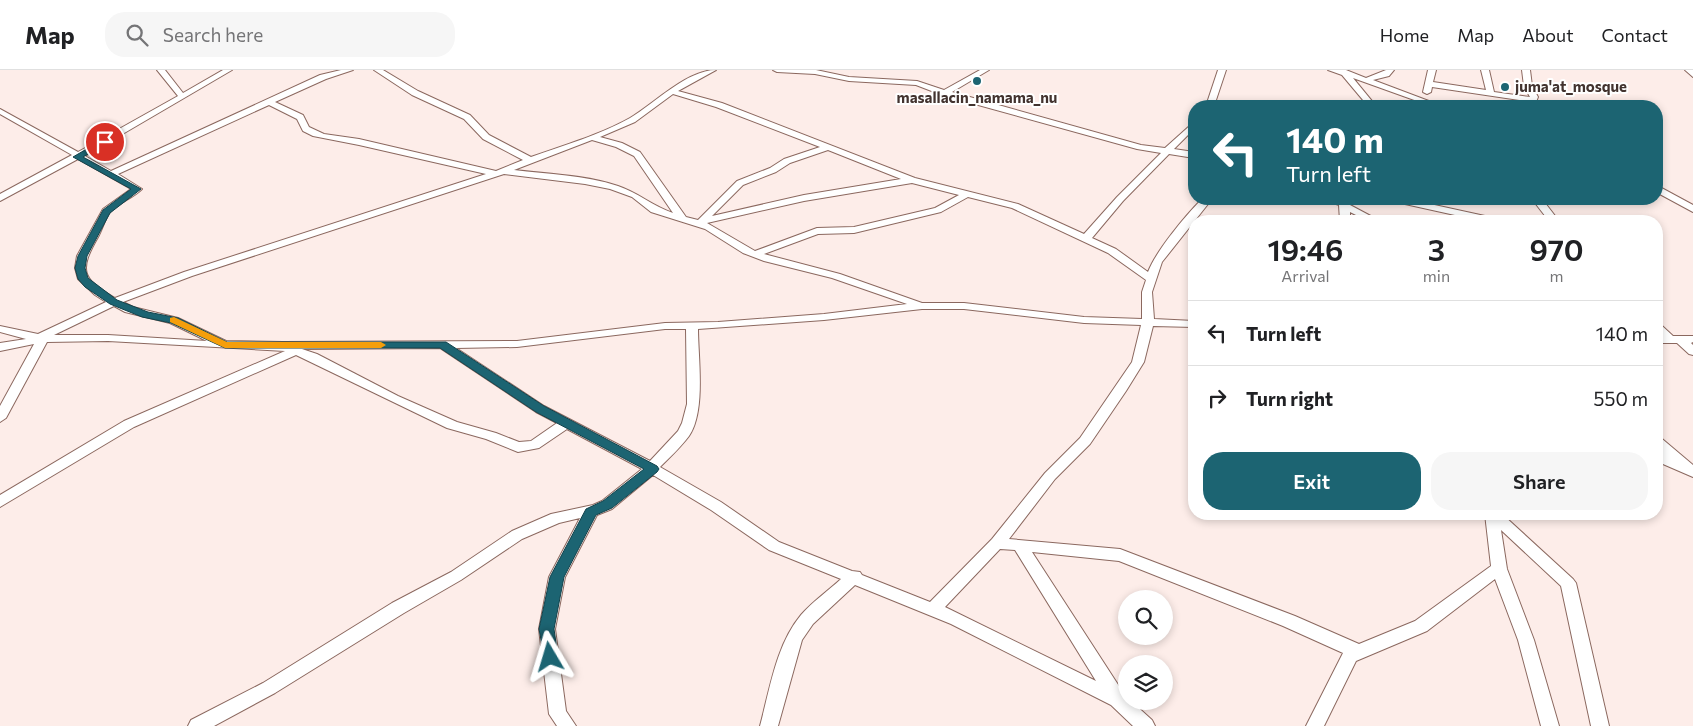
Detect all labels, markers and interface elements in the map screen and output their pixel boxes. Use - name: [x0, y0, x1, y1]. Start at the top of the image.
- search box: [105, 12, 455, 57]
- text: Map: [25, 20, 75, 49]
- icon: search: [123, 21, 151, 49]
- text: Search here: [163, 23, 263, 46]
- text: Home: [1380, 24, 1429, 46]
- text: Map: [1457, 24, 1494, 46]
- text: About: [1522, 24, 1574, 46]
- text: Contact: [1602, 24, 1668, 46]
- marker: masallacin_namama_nu: [971, 75, 983, 87]
- place label: juma'at_mosque: [1514, 77, 1627, 95]
- marker: juma'at_mosque: [1499, 81, 1511, 93]
- place label: masallacin_namama_nu: [897, 88, 1057, 106]
- text: 140 m: [1286, 117, 1384, 160]
- icon: left: [1203, 120, 1268, 185]
- pin: [84, 121, 126, 163]
- icon: arrive: [91, 128, 119, 156]
- text: Turn left: [1286, 160, 1371, 187]
- text: 19:46: [1267, 230, 1343, 267]
- text: 3: [1428, 230, 1445, 267]
- text: 970: [1529, 230, 1584, 267]
- text: Arrival: [1281, 266, 1330, 285]
- text: min: [1423, 266, 1450, 285]
- text: m: [1550, 266, 1564, 285]
- icon: left: [1203, 319, 1231, 347]
- text: Turn left: [1246, 322, 1321, 345]
- text: 140 m: [1596, 322, 1648, 345]
- icon: right: [1203, 384, 1231, 412]
- text: Turn right: [1246, 387, 1333, 410]
- text: 550 m: [1594, 387, 1648, 410]
- button: Exit: [1203, 452, 1421, 510]
- button: Share: [1431, 452, 1648, 510]
- map controls: [1118, 590, 1173, 710]
- button: search: [1118, 590, 1173, 645]
- position arrow: [523, 630, 575, 682]
- button: layers: [1118, 655, 1173, 710]

